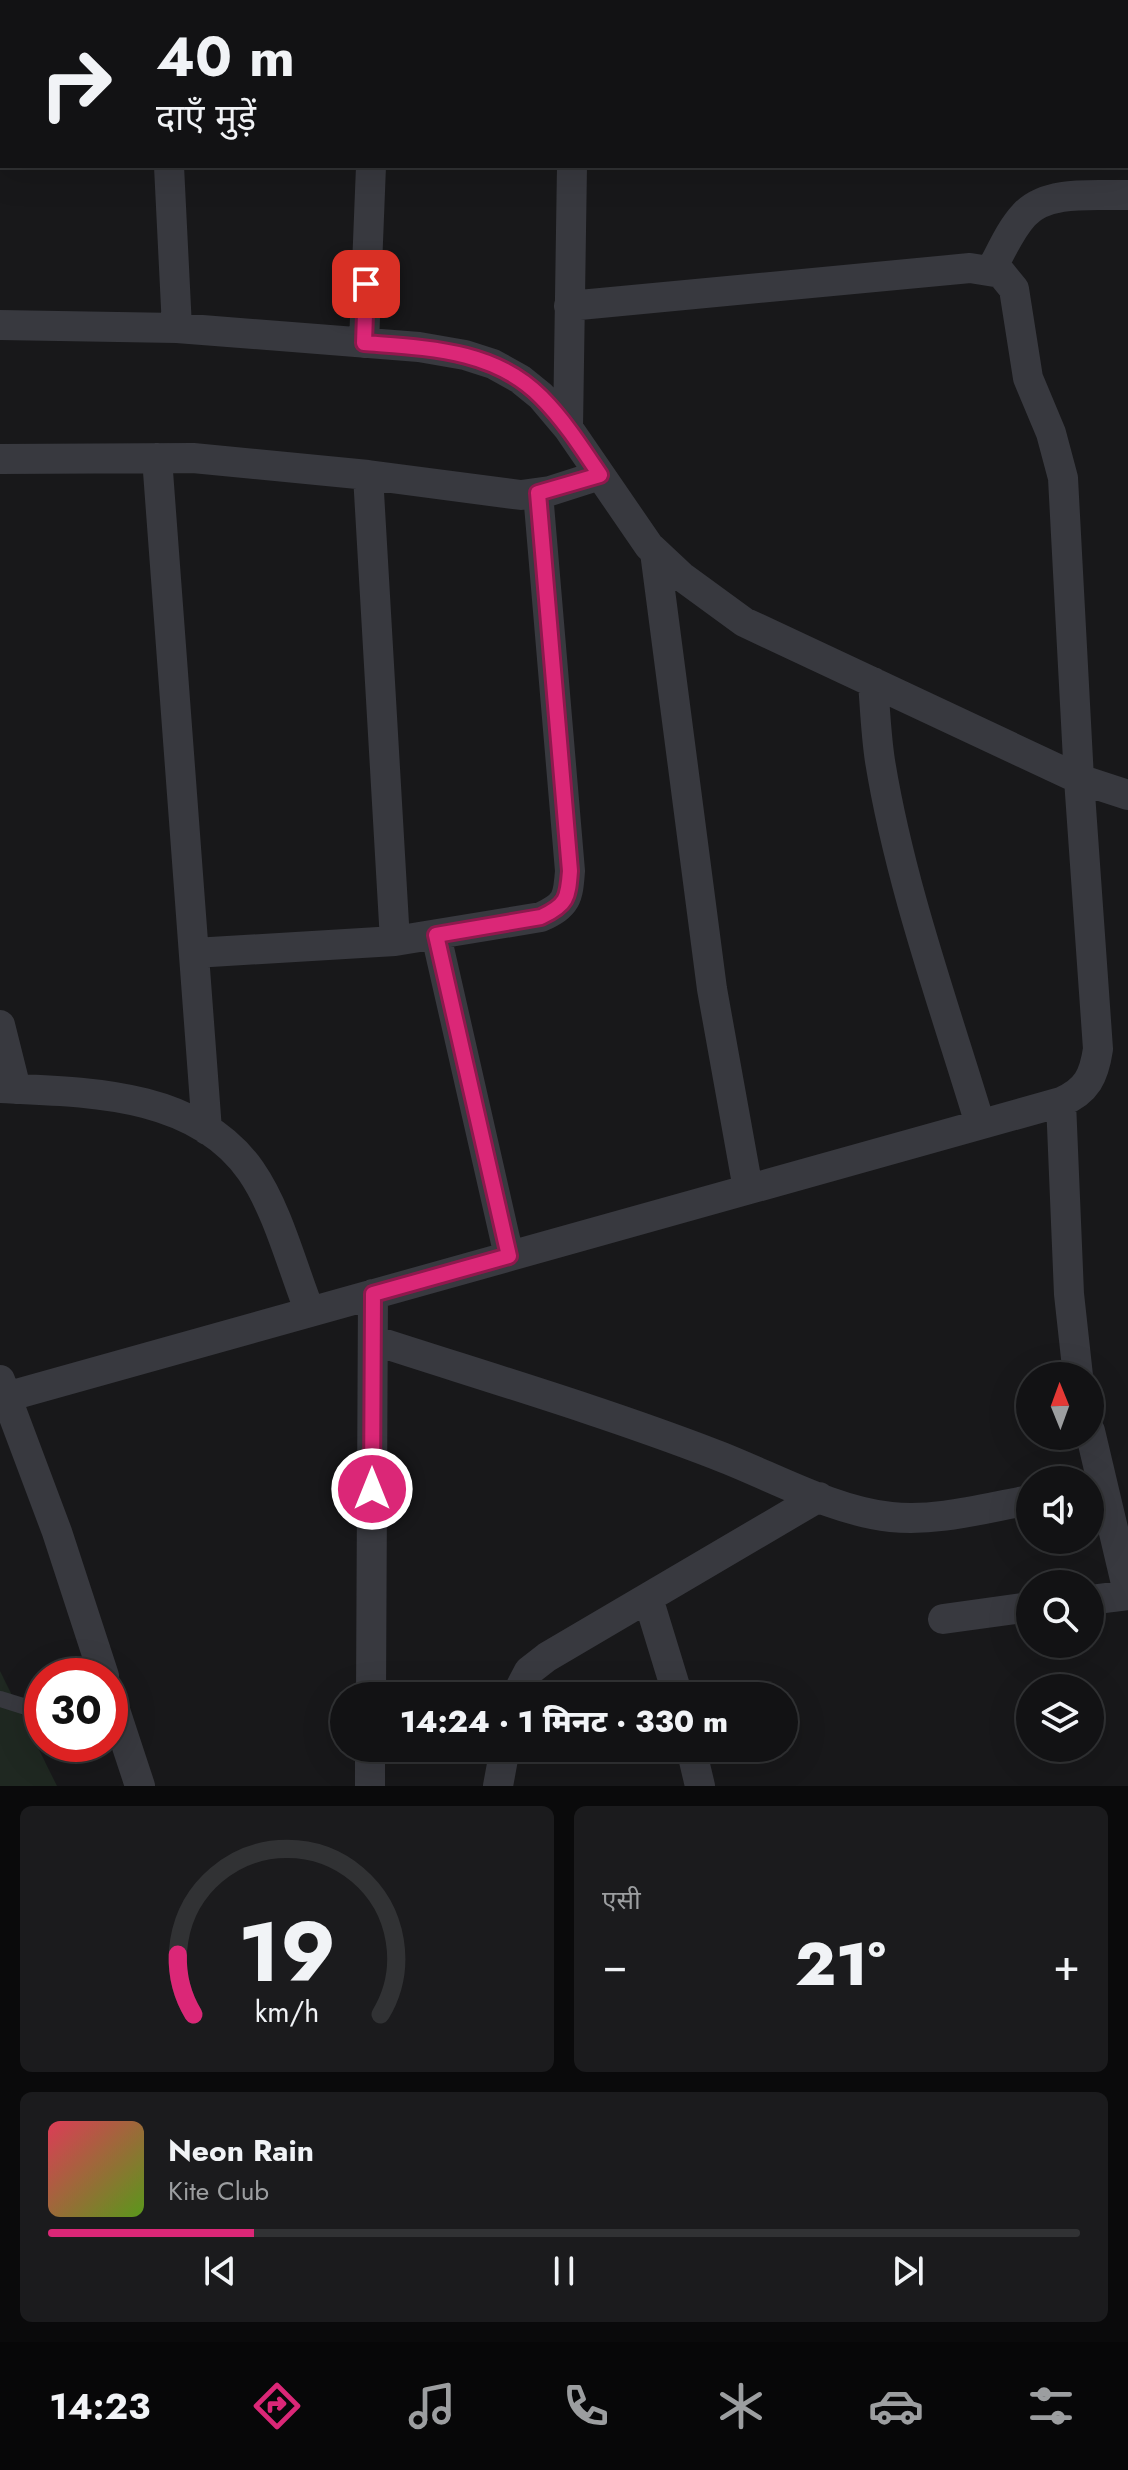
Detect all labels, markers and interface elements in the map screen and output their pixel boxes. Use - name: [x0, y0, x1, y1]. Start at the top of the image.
- text: 40 m: [156, 16, 295, 97]
- icon: right: [24, 32, 128, 136]
- text: दाएँ मुड़ें: [156, 91, 256, 143]
- pin: [332, 250, 400, 318]
- icon: arrive: [344, 262, 388, 306]
- north arrow: [1016, 1362, 1104, 1450]
- map controls: [1016, 1362, 1104, 1762]
- position arrow: [330, 1447, 414, 1531]
- button: sound: [1016, 1466, 1104, 1554]
- button: search: [1016, 1570, 1104, 1658]
- speed limit sign: 30: [24, 1658, 128, 1762]
- button: layers: [1016, 1674, 1104, 1762]
- text: 14:24 · 1 मिनट · 330 m: [400, 1700, 728, 1743]
- text: एसी: [602, 1881, 641, 1919]
- text: 19: [238, 1892, 336, 2012]
- text: 21°: [795, 1921, 886, 2008]
- text: −: [602, 1933, 628, 1997]
- text: +: [1053, 1933, 1080, 1997]
- text: km/h: [255, 1991, 319, 2033]
- text: Neon Rain: [168, 2129, 314, 2172]
- text: Kite Club: [168, 2172, 269, 2210]
- icon: previous: [198, 2249, 242, 2293]
- icon: pause: [542, 2249, 586, 2293]
- icon: next: [886, 2249, 930, 2293]
- icon: directions: [249, 2378, 305, 2434]
- icon: music: [404, 2378, 460, 2434]
- icon: phone: [558, 2378, 614, 2434]
- icon: climate: [713, 2378, 769, 2434]
- icon: car: [868, 2378, 924, 2434]
- icon: filters: [1023, 2378, 1079, 2434]
- text: 14:23: [49, 2380, 150, 2432]

